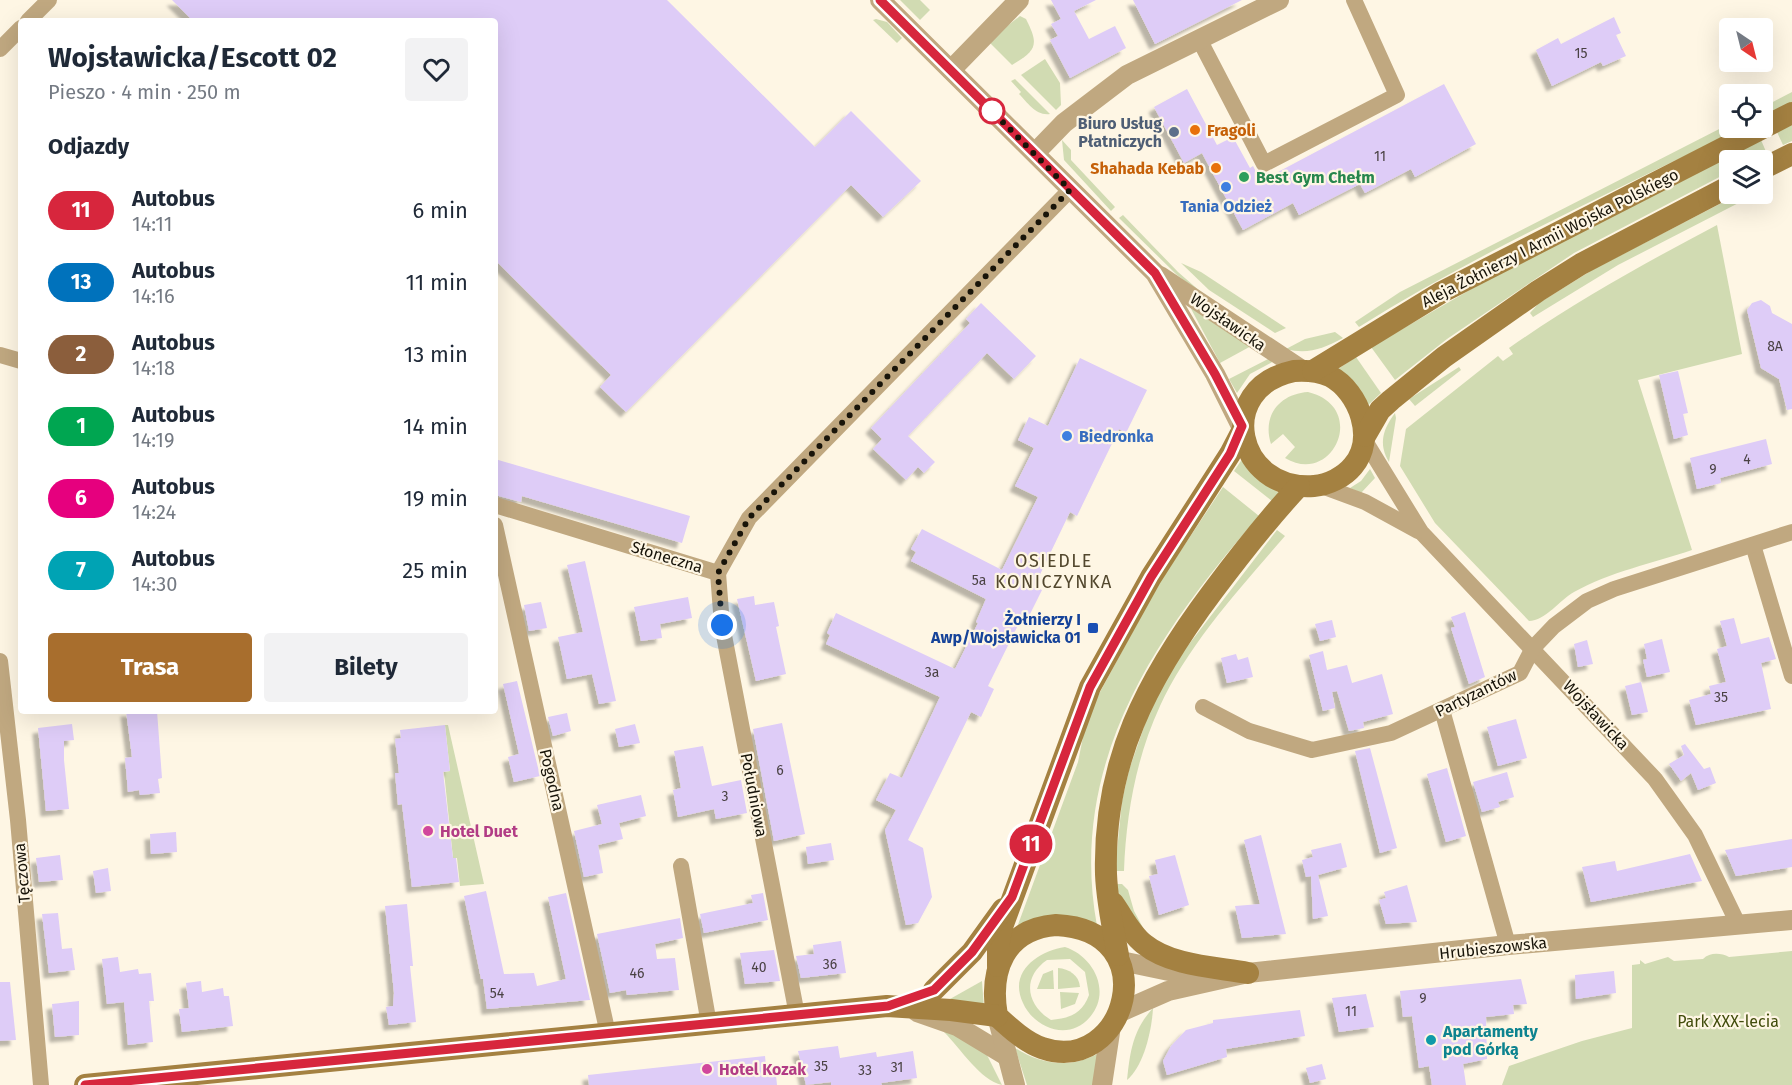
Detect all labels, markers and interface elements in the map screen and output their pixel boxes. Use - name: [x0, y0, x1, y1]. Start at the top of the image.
- north arrow: [1719, 18, 1773, 72]
- map controls: [1719, 18, 1773, 204]
- button: heart: [405, 38, 468, 101]
- text: Wojsławicka/Escott 02: [48, 41, 337, 74]
- house number: 15: [1574, 45, 1588, 62]
- text: Pieszo · 4 min · 250 m: [48, 80, 241, 104]
- button: locate: [1719, 84, 1773, 138]
- unlabelled marker: [979, 98, 1005, 124]
- place label: Biuro Usług Płatniczych: [1078, 114, 1162, 151]
- place label: Fragoli: [1207, 121, 1256, 140]
- marker: Fragoli: [1188, 123, 1202, 137]
- marker: Biuro Usług Płatniczych: [1167, 125, 1181, 139]
- text: Odjazdy: [48, 133, 129, 160]
- house number: 11: [1374, 148, 1386, 165]
- button: layers: [1719, 150, 1773, 204]
- place label: Shahada Kebab: [1090, 159, 1204, 178]
- marker: Shahada Kebab: [1209, 161, 1223, 175]
- street label: Aleja Żołnierzy I Armii Wojska Polskiego: [1418, 164, 1682, 311]
- place label: Best Gym Chełm: [1256, 168, 1375, 187]
- marker: Best Gym Chełm: [1237, 170, 1251, 184]
- marker: Tania Odzież: [1219, 180, 1233, 194]
- text: Autobus: [132, 185, 215, 212]
- text: 11: [71, 197, 91, 223]
- text: 6 min: [412, 197, 468, 224]
- place label: Tania Odzież: [1180, 197, 1272, 216]
- text: 14:11: [132, 212, 172, 236]
- text: Autobus: [132, 257, 215, 284]
- text: 13: [71, 269, 91, 295]
- text: 11 min: [405, 269, 468, 296]
- text: 14:16: [132, 284, 175, 308]
- street label: Wojsławicka: [1187, 289, 1269, 355]
- text: Autobus: [132, 329, 215, 356]
- house number: 8A: [1767, 338, 1783, 355]
- text: 2: [76, 341, 86, 367]
- text: 13 min: [404, 341, 468, 368]
- text: 14:18: [132, 356, 175, 380]
- text: Autobus: [132, 401, 215, 428]
- text: 1: [76, 413, 86, 439]
- text: 14 min: [403, 413, 468, 440]
- place label: Biedronka: [1079, 427, 1154, 446]
- text: 14:19: [132, 428, 174, 452]
- marker: Biedronka: [1060, 429, 1074, 443]
- house number: 4: [1743, 451, 1751, 468]
- house number: 9: [1709, 461, 1717, 478]
- text: Autobus: [132, 473, 215, 500]
- text: 6: [75, 485, 87, 511]
- text: 19 min: [403, 485, 468, 512]
- text: 14:24: [132, 500, 176, 524]
- street label: Słoneczna: [629, 537, 705, 577]
- text: Autobus: [132, 545, 215, 572]
- district label: OSIEDLE KONICZYNKA: [995, 550, 1113, 593]
- text: 7: [76, 557, 86, 583]
- text: 25 min: [402, 557, 468, 584]
- text: 14:30: [132, 572, 177, 596]
- house number: 5a: [972, 572, 986, 589]
- your location: [707, 610, 737, 640]
- place label: Żołnierzy I Awp/Wojsławicka 01: [930, 610, 1081, 647]
- marker: Żołnierzy I Awp/Wojsławicka 01: [1086, 621, 1100, 635]
- button: Trasa: [48, 633, 252, 702]
- button: Bilety: [264, 633, 468, 702]
- house number: 3a: [925, 664, 939, 681]
- street label: Partyzantów: [1432, 665, 1520, 721]
- street label: Wojsławicka: [1559, 676, 1633, 754]
- house number: 35: [1714, 689, 1728, 706]
- street label: Pogodna: [536, 747, 568, 813]
- street label: Południowa: [737, 751, 771, 839]
- house number: 6: [776, 762, 784, 779]
- house number: 3: [722, 788, 729, 805]
- place label: Hotel Duet: [440, 822, 519, 841]
- marker: Hotel Duet: [421, 824, 435, 838]
- line badge: 11: [1004, 824, 1058, 864]
- text: 11: [1021, 831, 1041, 857]
- street label: Tęczowa: [10, 842, 34, 904]
- street label: Hrubieszowska: [1438, 933, 1548, 963]
- house number: 36: [823, 956, 837, 973]
- house number: 40: [751, 959, 767, 976]
- house number: 46: [630, 965, 644, 982]
- house number: 54: [490, 985, 505, 1002]
- house number: 9: [1419, 990, 1427, 1007]
- house number: 11: [1345, 1003, 1357, 1020]
- park label: Park XXX-lecia: [1677, 1012, 1779, 1031]
- place label: Apartamenty pod Górką: [1442, 1022, 1538, 1059]
- marker: Apartamenty pod Górką: [1424, 1033, 1438, 1047]
- house number: 35: [814, 1058, 828, 1075]
- house number: 31: [891, 1059, 903, 1076]
- place label: Hotel Kozak: [719, 1060, 806, 1079]
- marker: Hotel Kozak: [700, 1062, 714, 1076]
- house number: 33: [858, 1062, 872, 1079]

